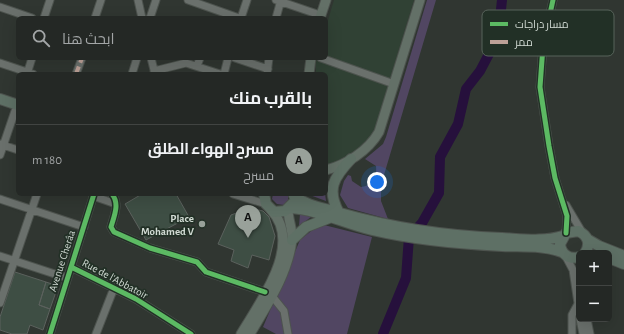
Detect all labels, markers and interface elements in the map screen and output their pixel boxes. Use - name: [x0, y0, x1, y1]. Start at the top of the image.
- legend: [482, 10, 614, 56]
- search box: [16, 16, 328, 60]
- text: مسار دراجات: [515, 19, 569, 31]
- icon: search: [30, 27, 52, 49]
- text: ابحث هنا: [62, 32, 115, 47]
- text: ممر: [514, 37, 533, 49]
- text: بالقرب منك: [229, 90, 312, 107]
- text: مسرح الهواء الطلق: [148, 142, 274, 157]
- text: 180 m: [32, 154, 62, 167]
- text: A: [295, 154, 303, 167]
- text: مسرح: [243, 170, 274, 183]
- your location: [367, 172, 387, 192]
- pin: A: [235, 205, 261, 238]
- place label: Place Mohamed V: [141, 213, 195, 237]
- marker: Place Mohamed V: [197, 219, 207, 229]
- street label: Avenue Cherâa: [47, 229, 77, 293]
- map controls: [576, 250, 612, 322]
- button: +: [576, 250, 612, 286]
- street label: Rue de l'Abbatoir: [80, 257, 150, 301]
- button: −: [576, 286, 612, 322]

